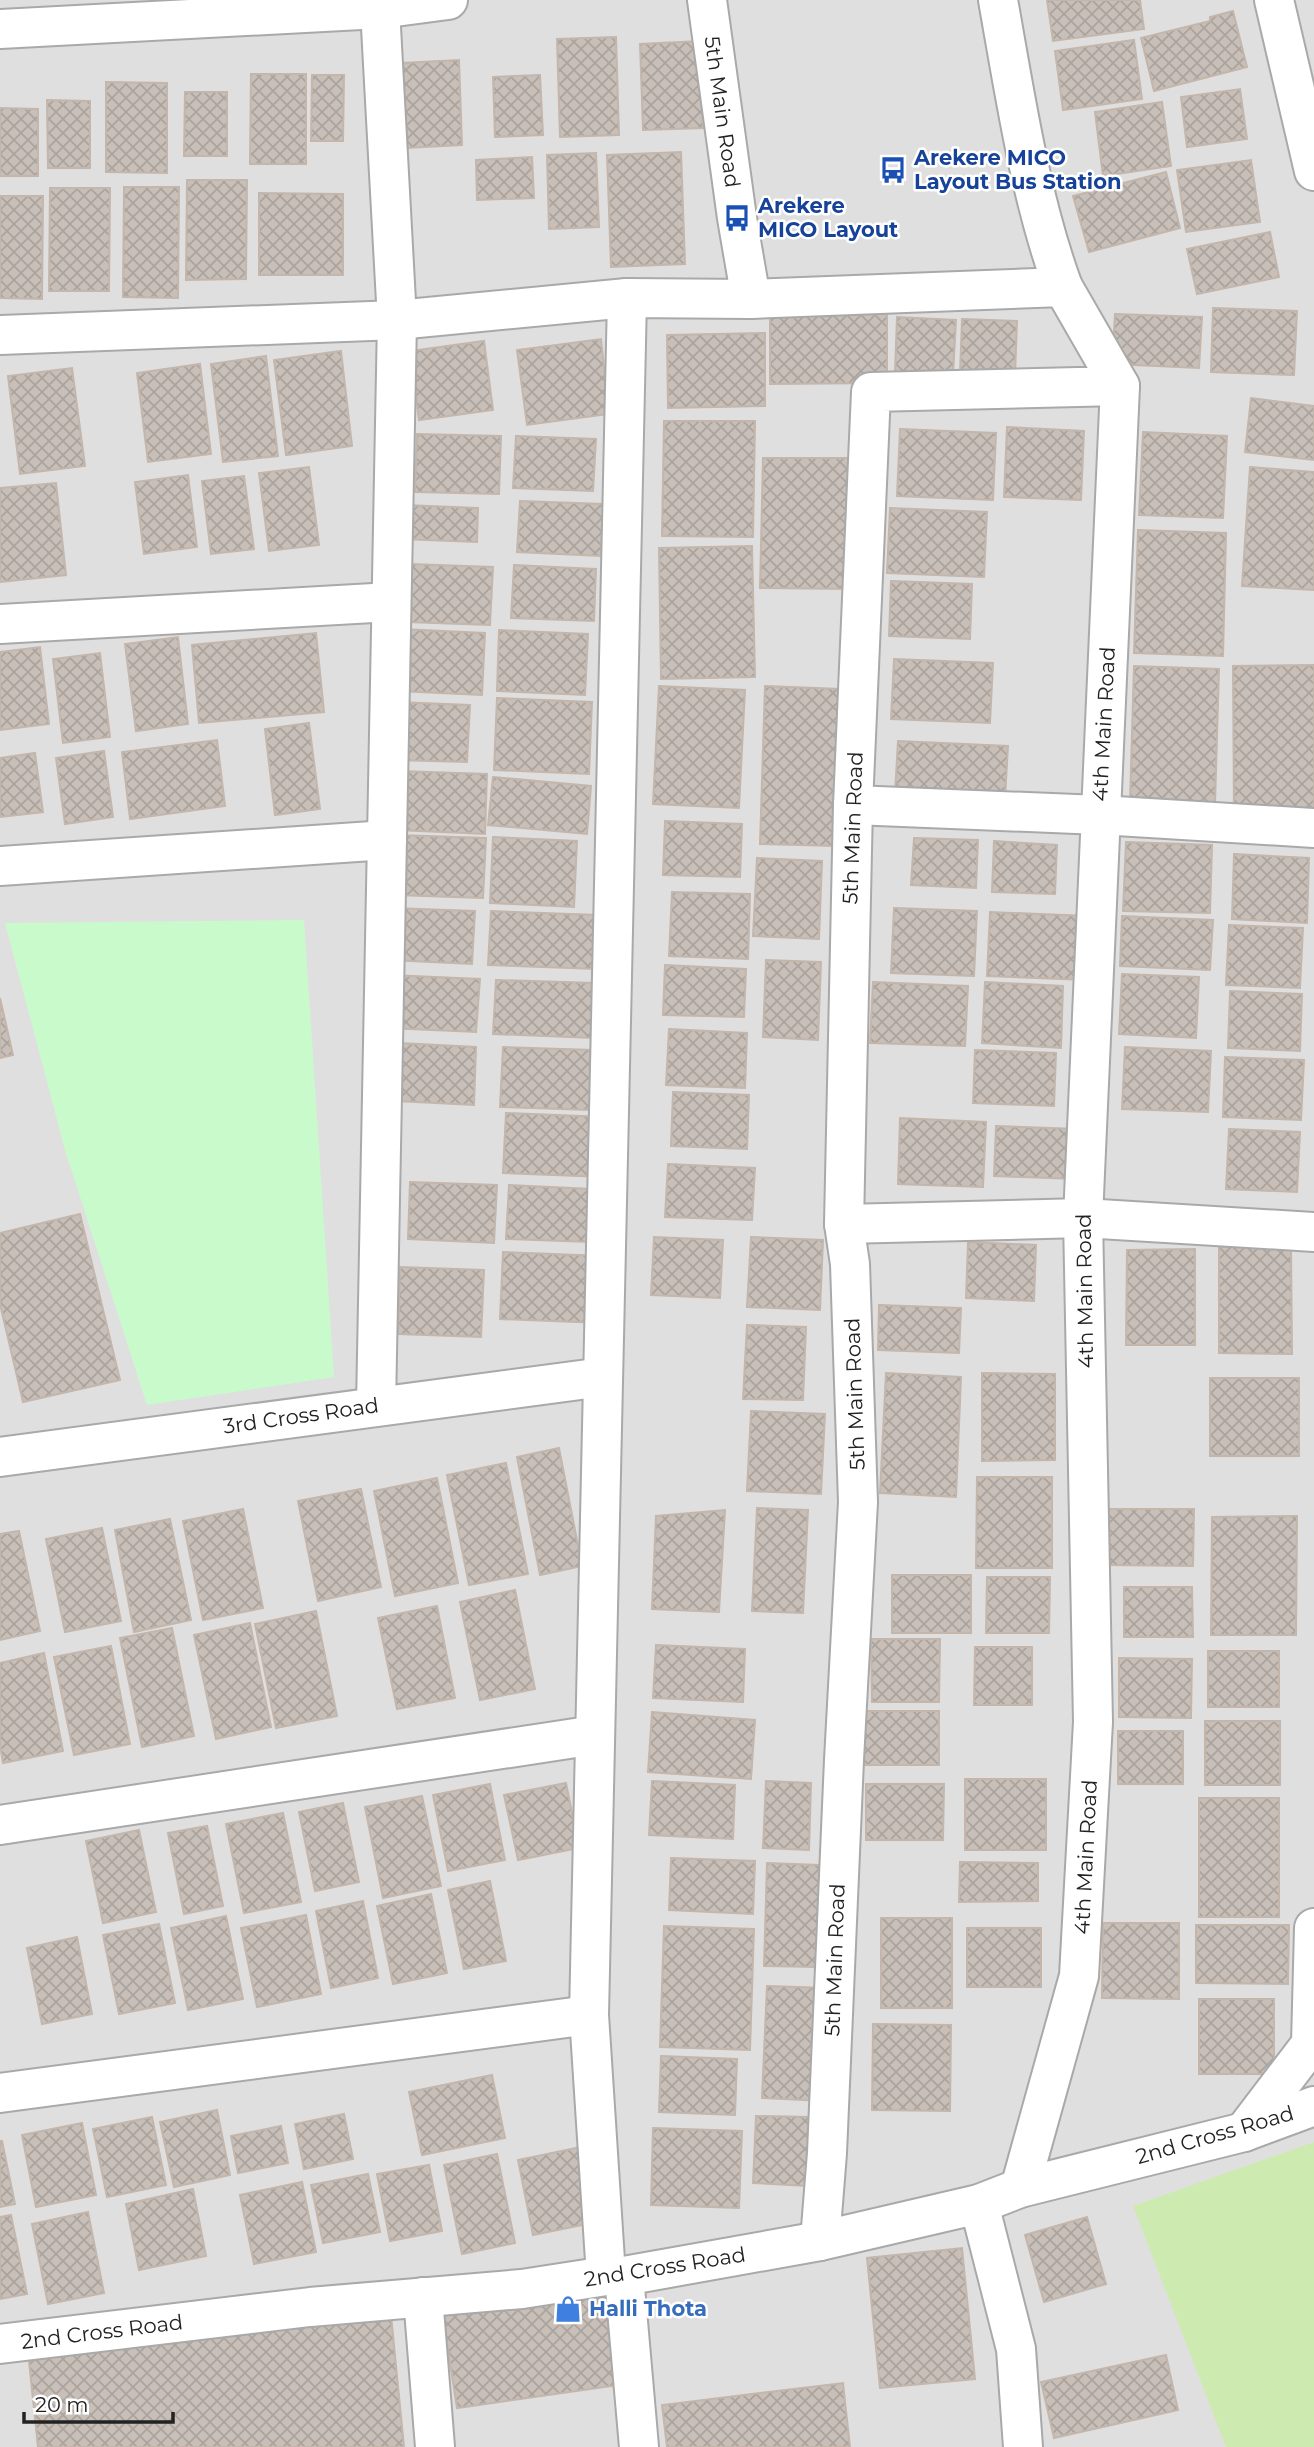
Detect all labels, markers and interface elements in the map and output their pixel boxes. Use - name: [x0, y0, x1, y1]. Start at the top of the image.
- street label: 5th Main Road: [699, 35, 746, 189]
- place label: Arekere MICO Layout Bus Station: [913, 145, 1121, 194]
- bus stop icon: Arekere MICO Layout Bus Station: [878, 155, 908, 185]
- place label: Arekere MICO Layout: [757, 193, 898, 242]
- bus stop icon: Arekere MICO Layout: [722, 203, 752, 233]
- street label: 4th Main Road: [1087, 646, 1120, 802]
- street label: 5th Main Road: [837, 751, 868, 905]
- street label: 4th Main Road: [1071, 1213, 1098, 1369]
- street label: 5th Main Road: [839, 1317, 870, 1471]
- street label: 3rd Cross Road: [222, 1392, 380, 1439]
- street label: 4th Main Road: [1069, 1779, 1102, 1935]
- street label: 5th Main Road: [819, 1883, 850, 2037]
- street label: 2nd Cross Road: [1133, 2100, 1297, 2169]
- street label: 2nd Cross Road: [582, 2241, 747, 2292]
- shop icon: Halli Thota: [553, 2294, 583, 2324]
- place label: Halli Thota: [589, 2296, 707, 2321]
- street label: 2nd Cross Road: [20, 2309, 184, 2354]
- scale bar: [24, 2380, 173, 2424]
- text: 20 m: [35, 2392, 89, 2417]

